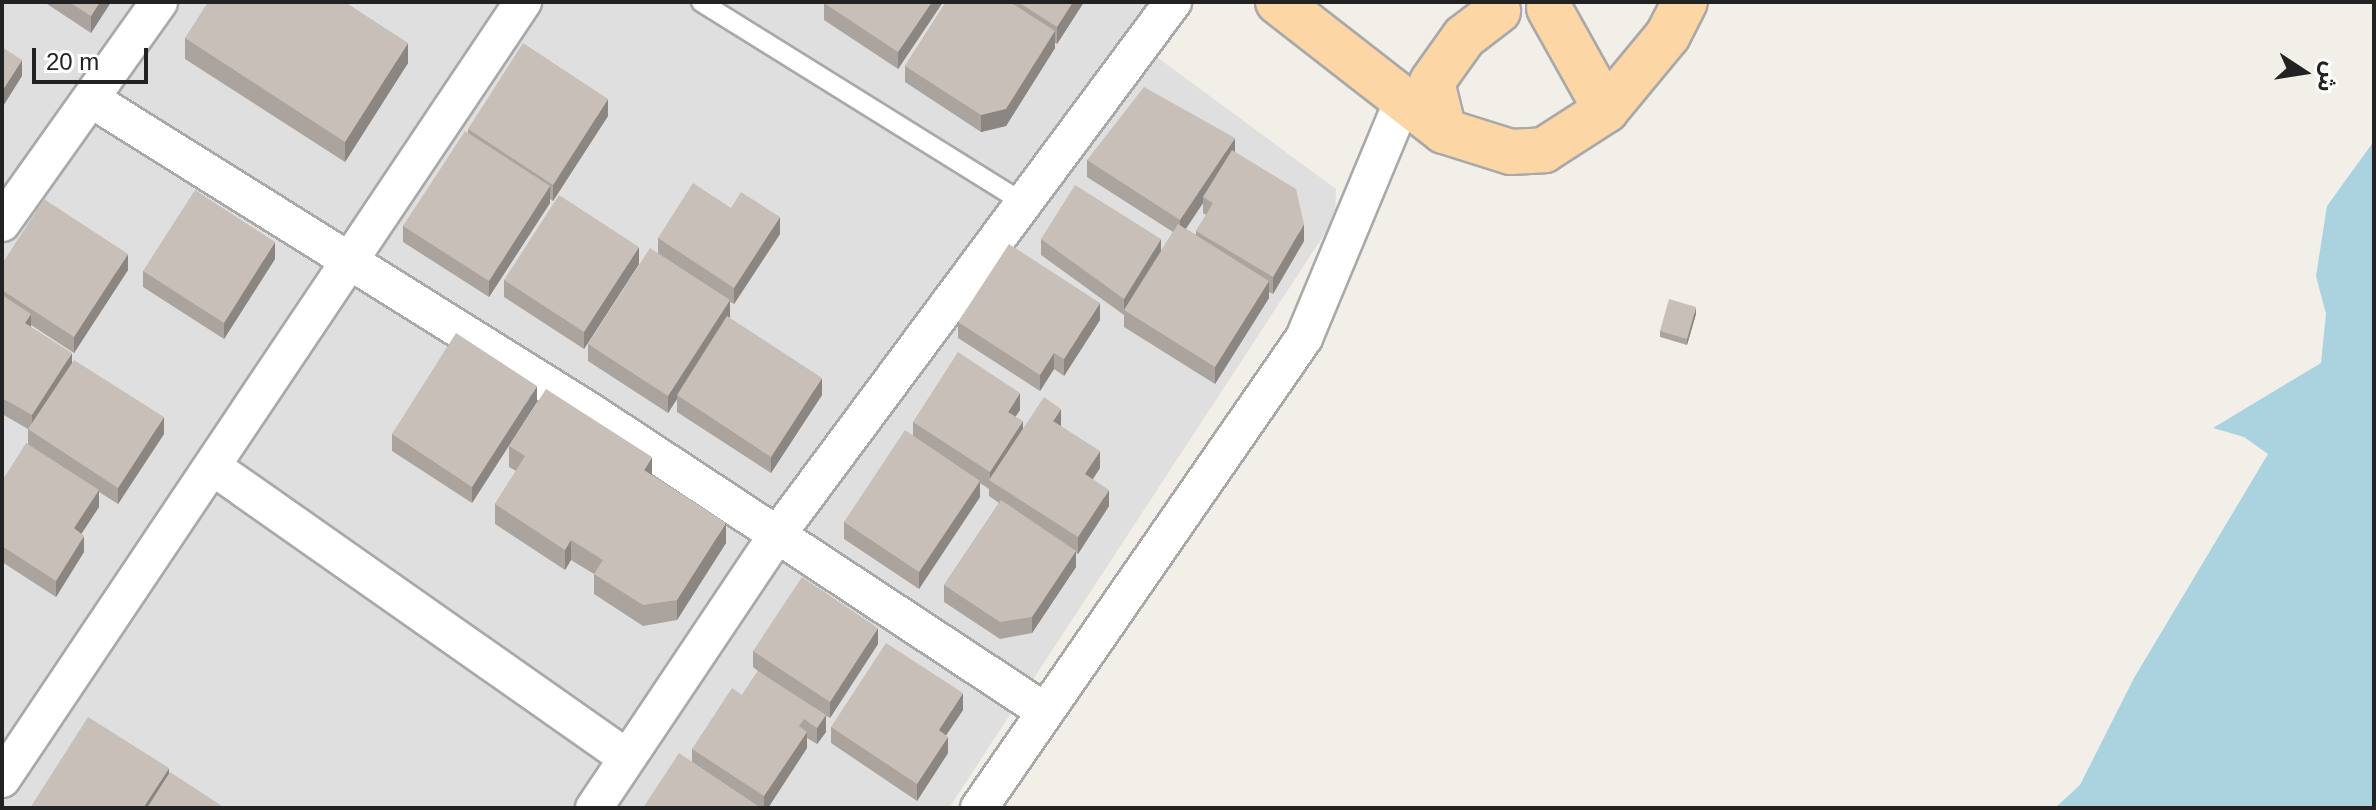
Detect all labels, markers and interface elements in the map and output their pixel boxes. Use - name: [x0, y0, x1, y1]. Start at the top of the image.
- scale bar: [36, 32, 152, 82]
- north arrow: [2264, 32, 2344, 112]
- text: 20 m: [46, 48, 99, 75]
- text: ش: [2313, 60, 2343, 94]

